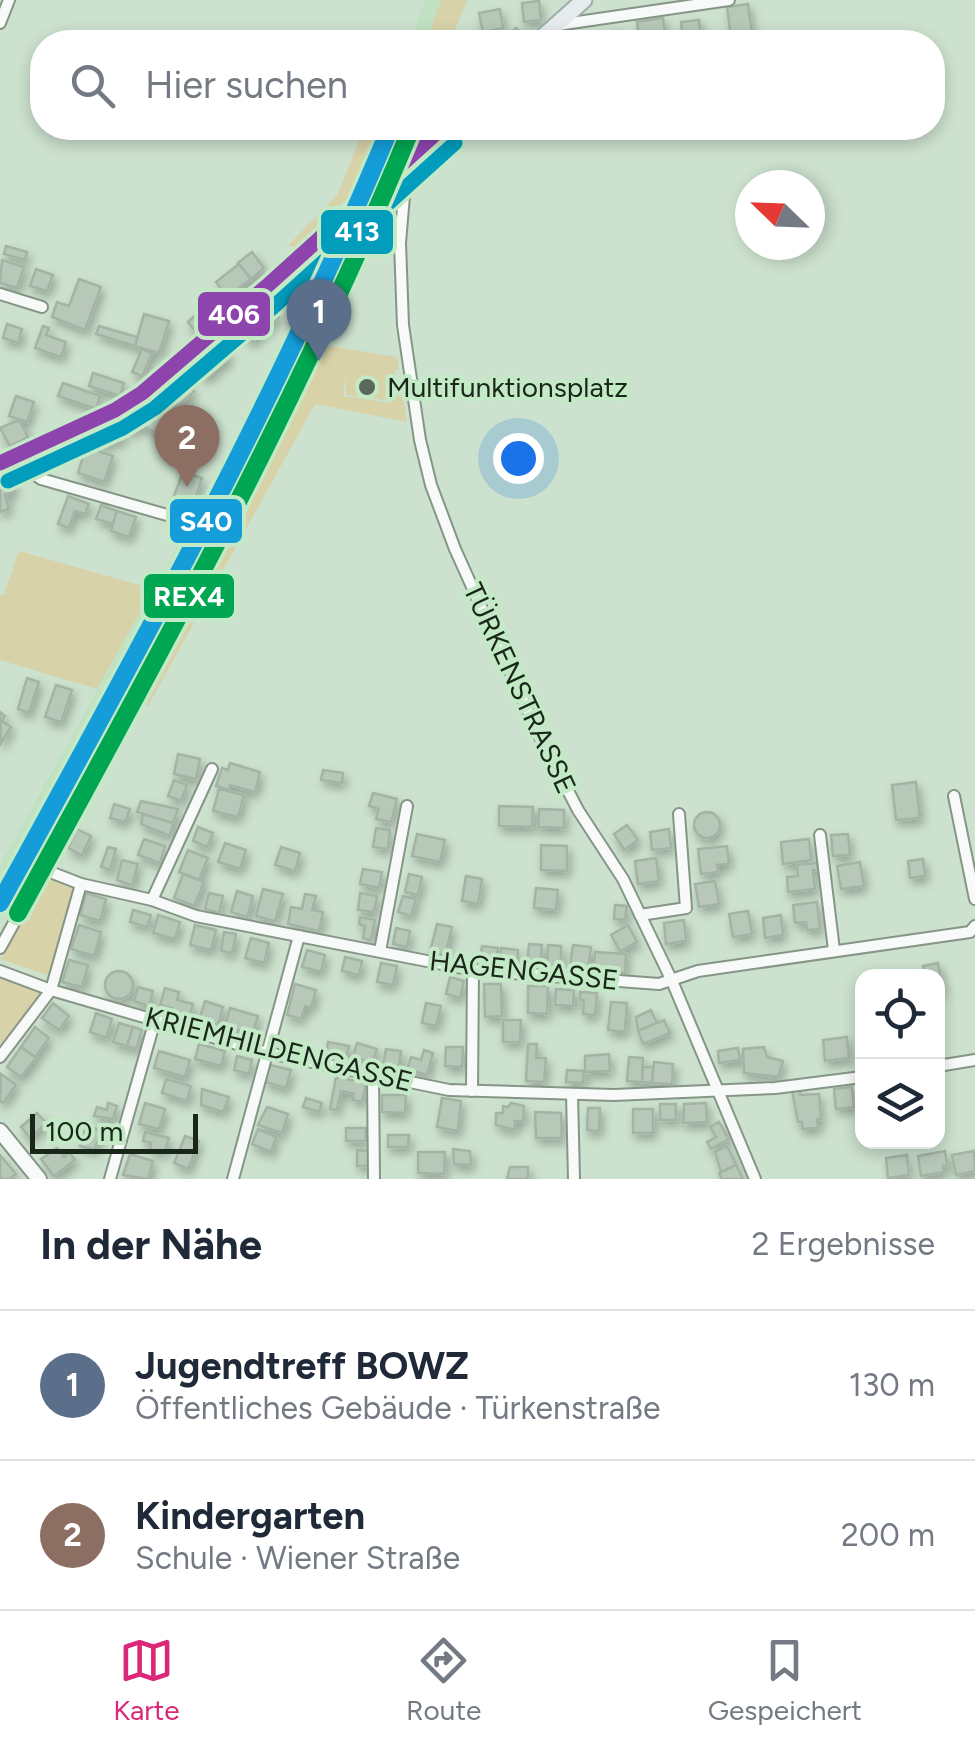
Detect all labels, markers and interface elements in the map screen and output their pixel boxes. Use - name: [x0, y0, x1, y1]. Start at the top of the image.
- search box: [30, 30, 945, 140]
- icon: search: [65, 58, 120, 113]
- text: Hier suchen: [145, 62, 348, 108]
- north arrow: [735, 170, 825, 260]
- line badge: 413: [319, 208, 395, 256]
- text: 413: [334, 214, 380, 248]
- pin: 1: [286, 278, 352, 361]
- line badge: 406: [196, 290, 272, 338]
- text: 406: [208, 297, 260, 331]
- place label: Multifunktionsplatz: [387, 370, 628, 404]
- marker: Multifunktionsplatz: [356, 376, 378, 398]
- pin: 2: [154, 404, 220, 487]
- your location: [493, 433, 544, 484]
- line badge: S40: [168, 497, 244, 545]
- text: S40: [180, 504, 232, 538]
- line badge: REX4: [142, 572, 236, 620]
- street label: TÜRKENSTRASSE: [456, 577, 584, 799]
- text: REX4: [153, 579, 225, 613]
- street label: HAGENGASSE: [428, 943, 620, 997]
- map controls: [855, 969, 945, 1149]
- button: locate: [855, 969, 945, 1059]
- street label: KRIEMHILDENGASSE: [142, 999, 416, 1099]
- button: layers: [855, 1059, 945, 1149]
- scale bar: [30, 1109, 198, 1154]
- text: 100 m: [45, 1114, 123, 1148]
- text: In der Nähe: [40, 1219, 262, 1270]
- text: 2 Ergebnisse: [752, 1225, 935, 1263]
- text: Jugendtreff BOWZ: [135, 1343, 469, 1389]
- text: 1: [66, 1366, 79, 1404]
- text: 130 m: [849, 1366, 935, 1404]
- text: Öffentliches Gebäude · Türkenstraße: [135, 1389, 661, 1427]
- text: Kindergarten: [135, 1493, 365, 1539]
- text: 2: [63, 1516, 82, 1554]
- text: 200 m: [841, 1516, 935, 1554]
- text: Schule · Wiener Straße: [135, 1539, 460, 1577]
- tab: Karte: [113, 1633, 180, 1727]
- tab: Route: [406, 1633, 481, 1727]
- tab: Gespeichert: [708, 1633, 862, 1727]

